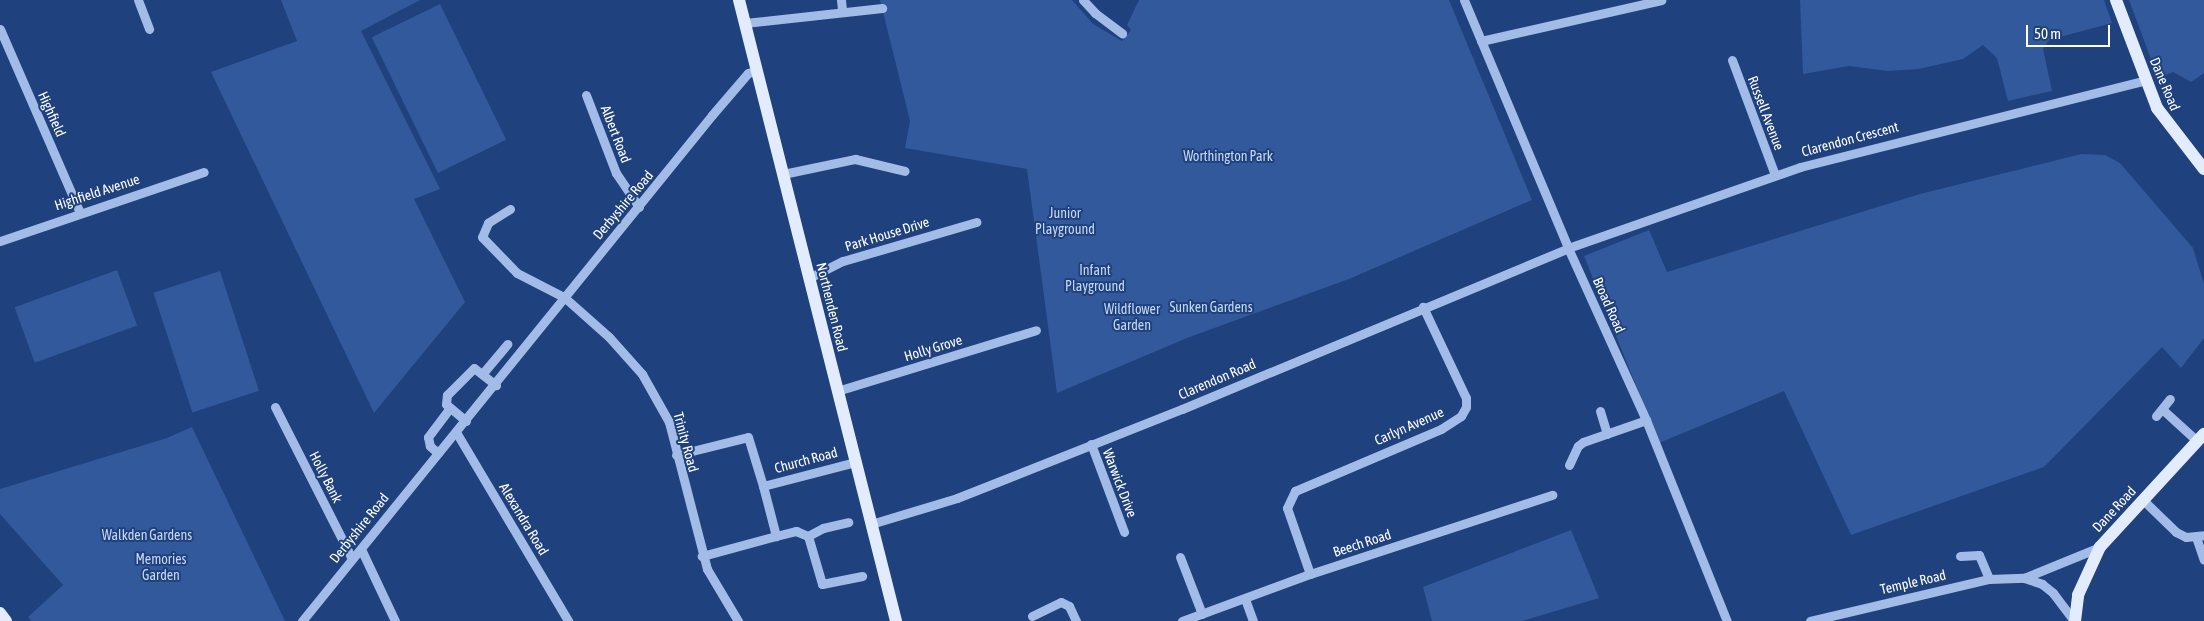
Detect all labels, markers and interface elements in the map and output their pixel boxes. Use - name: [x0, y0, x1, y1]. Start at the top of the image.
- scale bar: [2029, 15, 2113, 47]
- text: 50 m: [2034, 25, 2061, 42]
- street label: Dane Road: [2146, 55, 2184, 113]
- street label: Russell Avenue: [1744, 74, 1788, 152]
- street label: Highfield: [35, 89, 69, 139]
- street label: Albert Road: [597, 103, 635, 165]
- street label: Clarendon Crescent: [1800, 118, 1900, 160]
- park label: Worthington Park: [1183, 148, 1273, 164]
- street label: Derbyshire Road: [589, 167, 657, 243]
- street label: Highfield Avenue: [52, 170, 142, 214]
- park label: Junior Playground: [1035, 205, 1095, 238]
- street label: Park House Drive: [843, 213, 931, 255]
- street label: Northenden Road: [813, 261, 851, 353]
- park label: Infant Playground: [1065, 262, 1125, 294]
- street label: Broad Road: [1589, 275, 1629, 335]
- park label: Sunken Gardens: [1169, 299, 1253, 315]
- park label: Wildflower Garden: [1104, 301, 1160, 334]
- street label: Holly Grove: [902, 331, 964, 365]
- street label: Clarendon Road: [1176, 355, 1258, 403]
- street label: Carlyn Avenue: [1372, 403, 1446, 449]
- street label: Trinity Road: [670, 410, 702, 474]
- street label: Church Road: [773, 444, 839, 476]
- street label: Warwick Drive: [1099, 446, 1141, 520]
- street label: Holly Bank: [306, 448, 346, 506]
- street label: Alexandra Road: [496, 480, 552, 558]
- street label: Dane Road: [2089, 483, 2139, 535]
- street label: Derbyshire Road: [326, 490, 392, 566]
- street label: Beech Road: [1331, 526, 1393, 560]
- park label: Walkden Gardens: [102, 527, 192, 543]
- park label: Memories Garden: [135, 551, 187, 584]
- street label: Temple Road: [1878, 566, 1948, 598]

